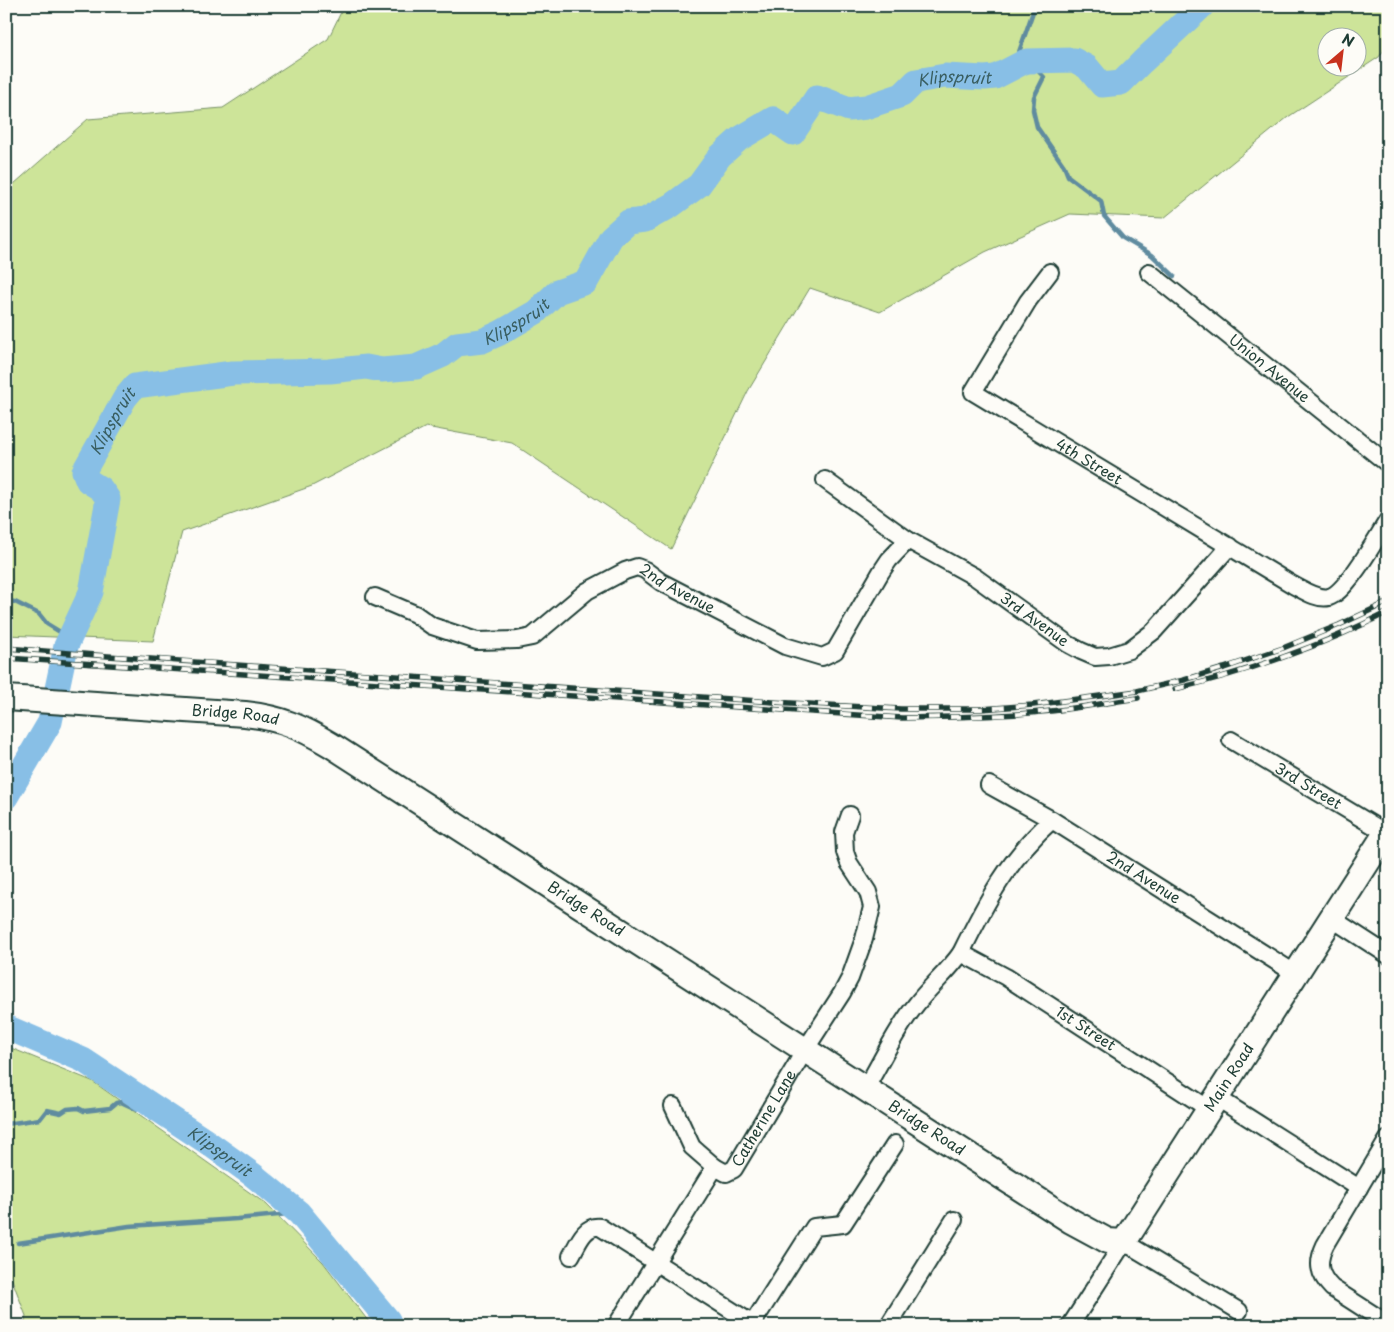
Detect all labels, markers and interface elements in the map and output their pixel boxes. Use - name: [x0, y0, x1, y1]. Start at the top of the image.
- north arrow: [1316, 28, 1366, 78]
- text: N: [1339, 28, 1358, 52]
- water label: Klipspruit: [915, 63, 994, 92]
- water label: Klipspruit: [478, 291, 556, 350]
- street label: Union Avenue: [1224, 327, 1316, 407]
- water label: Klipspruit: [83, 380, 142, 459]
- street label: 4th Street: [1052, 432, 1127, 490]
- street label: 2nd Avenue: [635, 557, 719, 618]
- street label: 3rd Avenue: [996, 586, 1074, 651]
- street label: Bridge Road: [191, 697, 282, 730]
- street label: 3rd Street: [1271, 756, 1347, 814]
- street label: 2nd Avenue: [1102, 844, 1186, 908]
- street label: Bridge Road: [544, 874, 630, 941]
- street label: 1st Street: [1052, 999, 1121, 1056]
- street label: Main Road: [1197, 1038, 1259, 1116]
- street label: Catherine Lane: [725, 1065, 801, 1171]
- street label: Bridge Road: [884, 1093, 971, 1160]
- water label: Klipspruit: [183, 1119, 259, 1183]

